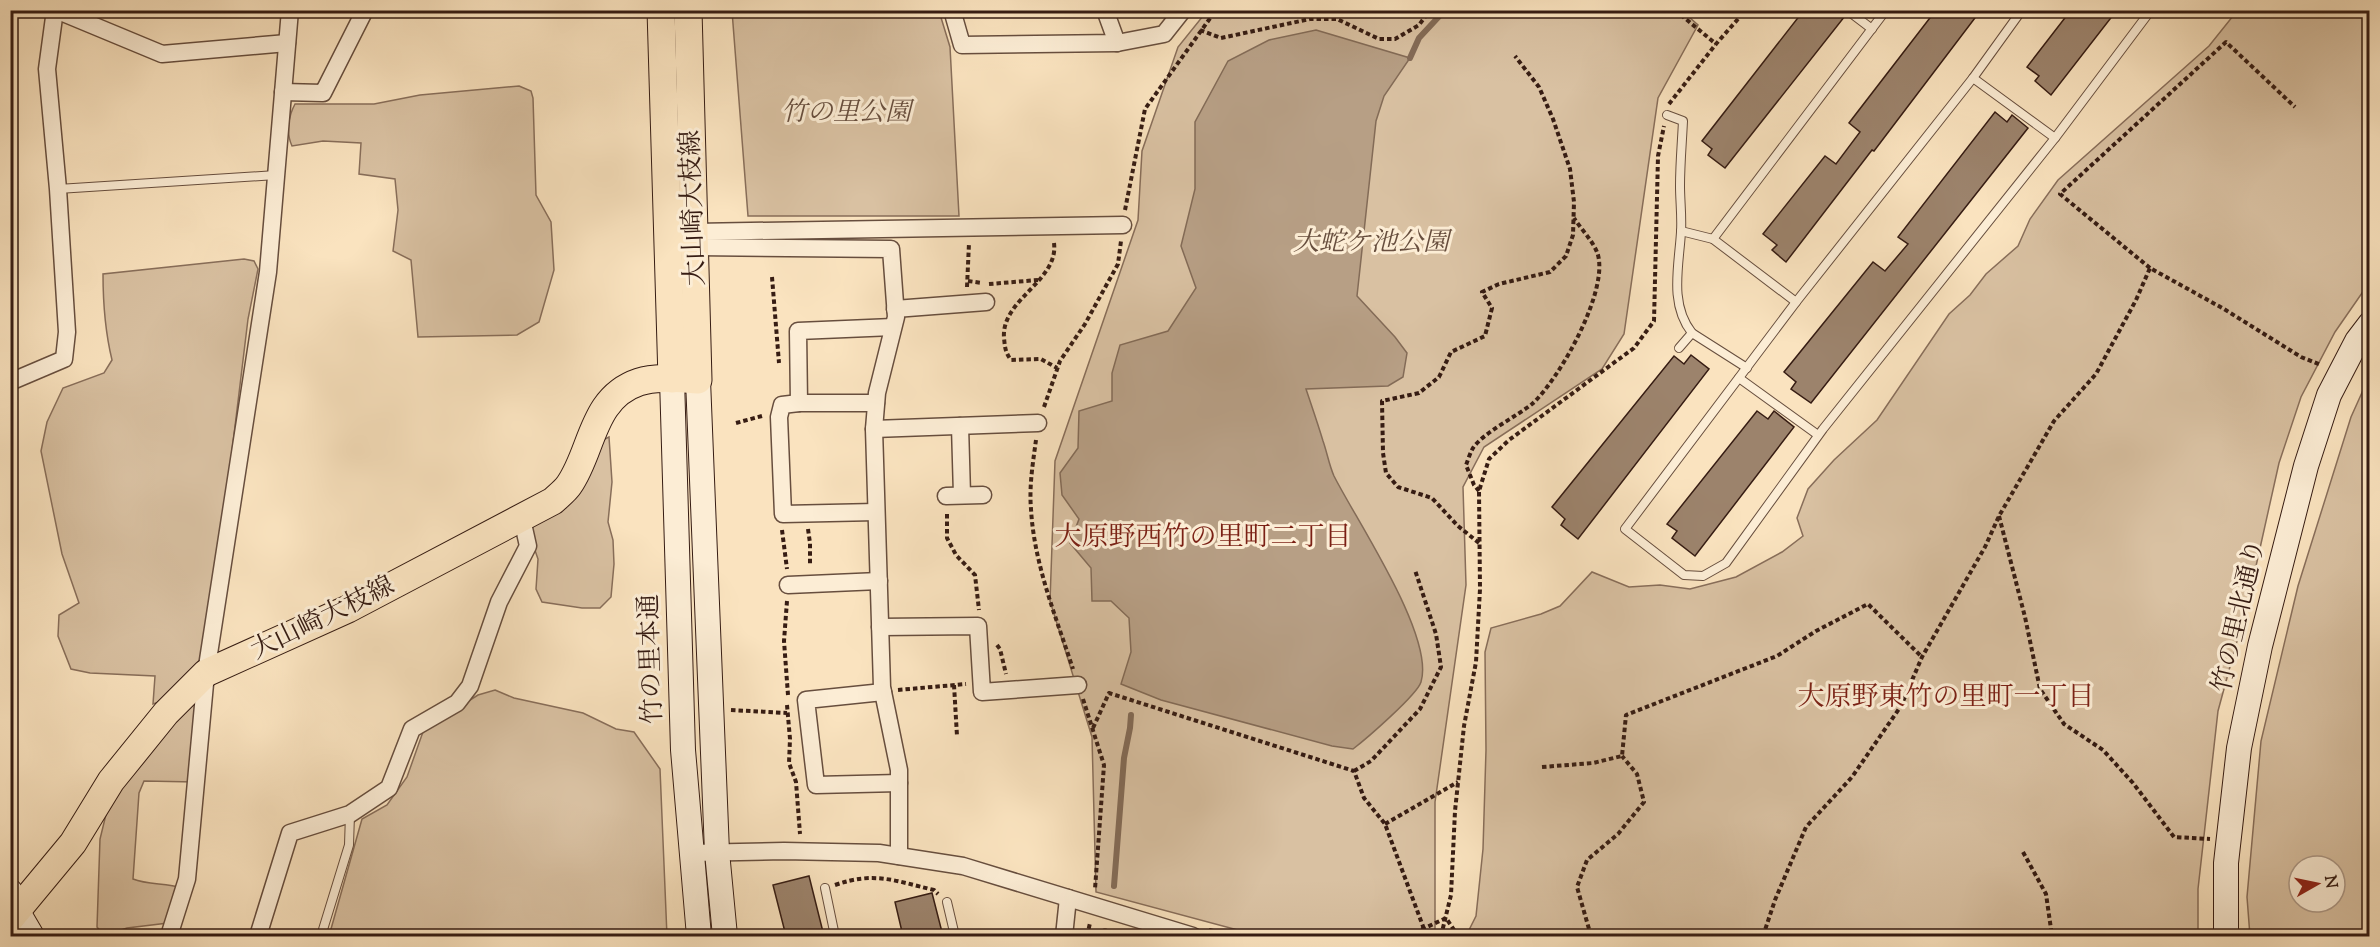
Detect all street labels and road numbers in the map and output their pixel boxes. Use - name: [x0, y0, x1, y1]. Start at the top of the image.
- street label: 大山崎大枝線: [673, 129, 715, 287]
- street label: 竹の里北通り: [2204, 536, 2276, 696]
- street label: 大山崎大枝線: [245, 568, 401, 670]
- street label: 竹の里本通: [631, 593, 673, 725]

